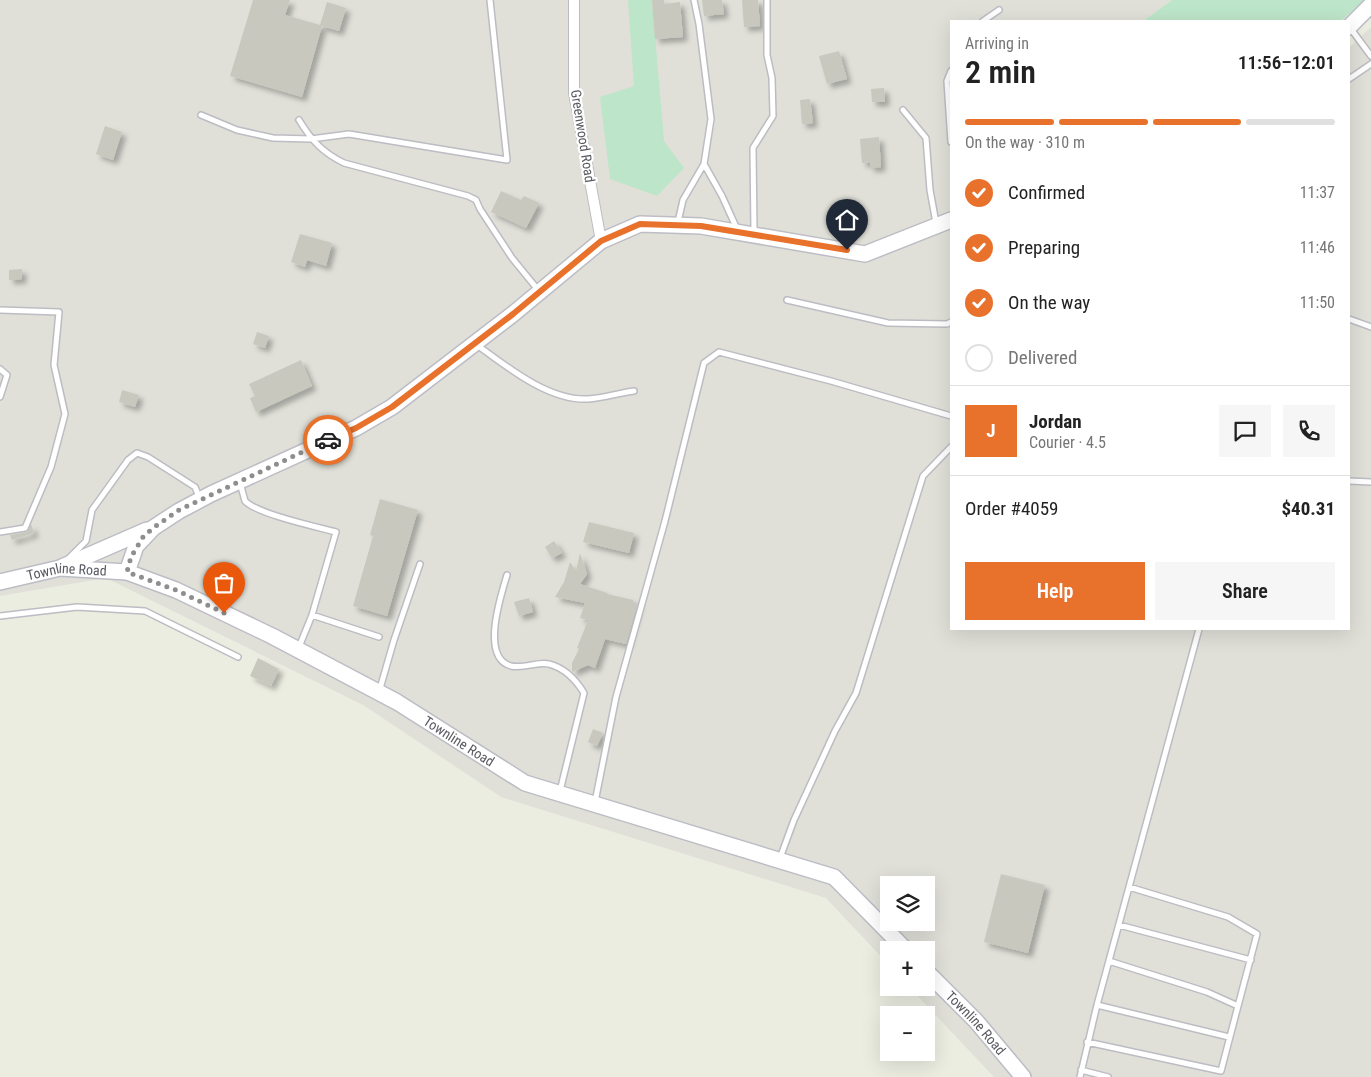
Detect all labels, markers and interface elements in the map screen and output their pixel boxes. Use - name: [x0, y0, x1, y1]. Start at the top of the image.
- text: Arriving in: [965, 34, 1029, 53]
- text: 11:56–12:01: [1238, 51, 1335, 74]
- text: 2 min: [965, 53, 1036, 91]
- street label: Greenwood Road: [568, 88, 598, 184]
- text: On the way · 310 m: [965, 133, 1085, 152]
- icon: check: [965, 179, 993, 207]
- text: Confirmed: [1008, 181, 1085, 204]
- text: 11:37: [1300, 183, 1335, 202]
- pin: [826, 199, 868, 250]
- icon: home: [833, 206, 861, 234]
- icon: check: [965, 234, 993, 262]
- text: Preparing: [1008, 236, 1080, 259]
- text: 11:46: [1300, 238, 1335, 257]
- icon: check: [965, 289, 993, 317]
- text: On the way: [1008, 291, 1090, 314]
- text: 11:50: [1300, 293, 1335, 312]
- text: Delivered: [1008, 346, 1077, 369]
- button: chat: [1219, 405, 1271, 457]
- button: phone: [1283, 405, 1335, 457]
- text: Jordan: [1029, 410, 1082, 433]
- courier: [303, 415, 353, 465]
- text: J: [986, 419, 996, 442]
- icon: car: [314, 426, 342, 454]
- text: Courier · 4.5: [1029, 433, 1106, 452]
- text: Order #4059: [965, 497, 1058, 520]
- text: $40.31: [1281, 497, 1335, 520]
- street label: Townline Road: [25, 560, 107, 584]
- pin: [203, 562, 245, 613]
- button: Help: [965, 562, 1145, 620]
- button: Share: [1155, 562, 1335, 620]
- icon: bag: [210, 569, 238, 597]
- street label: Townline Road: [421, 713, 497, 770]
- map controls: [880, 876, 935, 1061]
- button: layers: [880, 876, 935, 931]
- button: +: [880, 941, 935, 996]
- street label: Townline Road: [943, 988, 1009, 1058]
- button: −: [880, 1006, 935, 1061]

